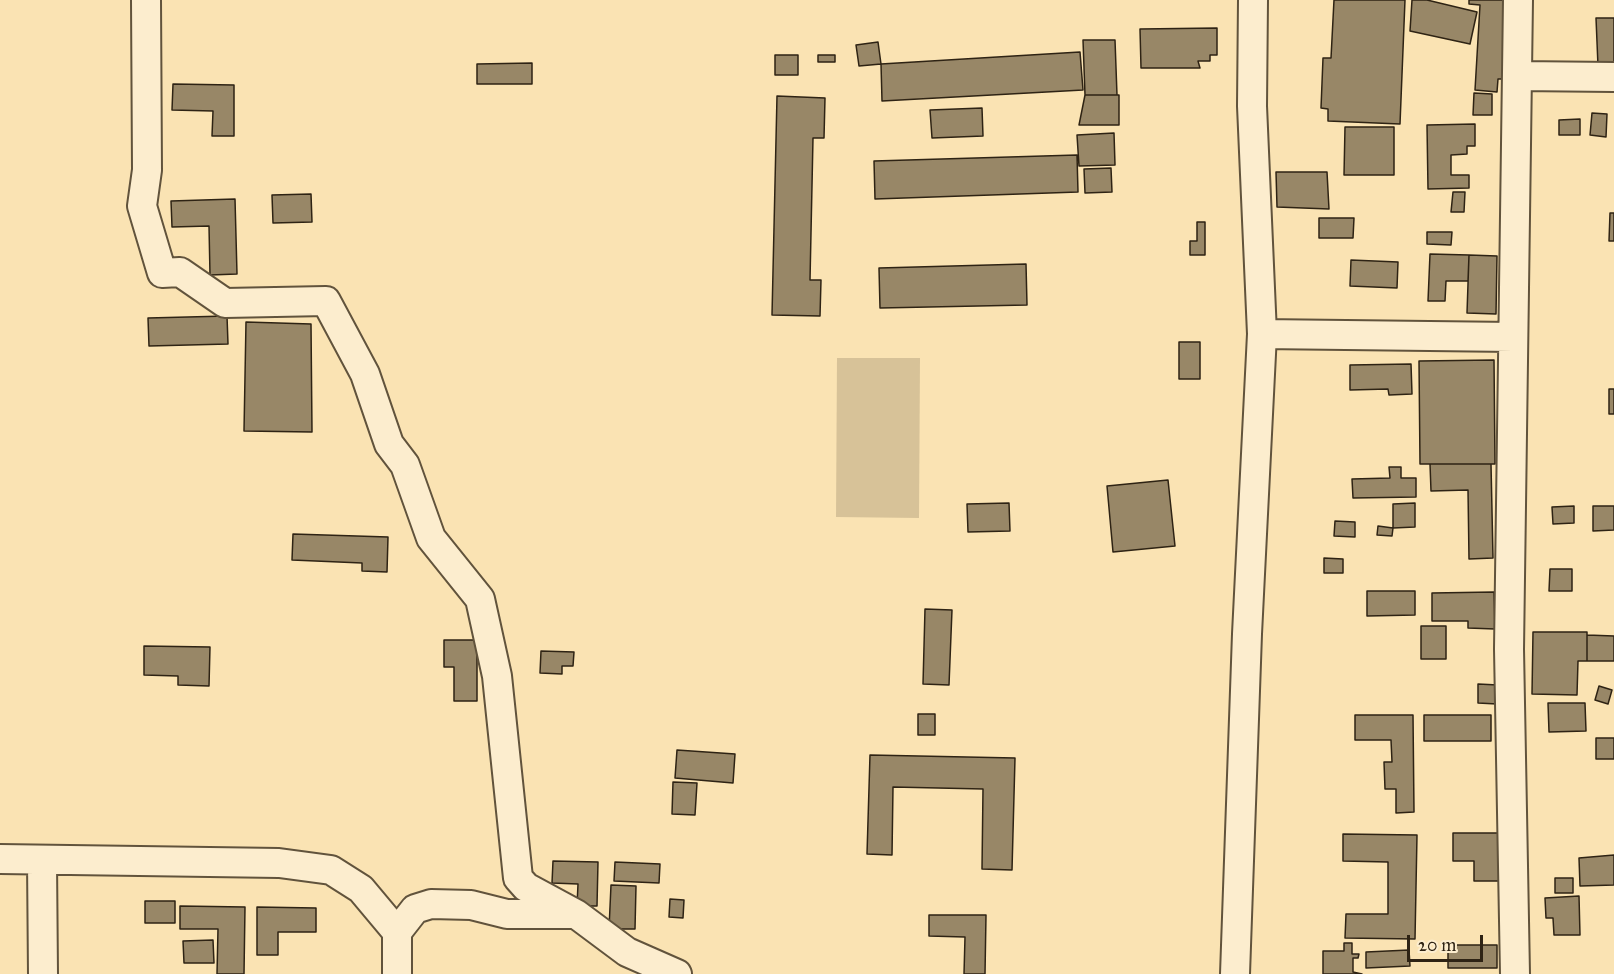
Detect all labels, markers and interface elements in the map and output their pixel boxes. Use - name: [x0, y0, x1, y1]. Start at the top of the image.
- scale bar: [1410, 923, 1486, 961]
- text: 20 m: [1418, 934, 1456, 956]

